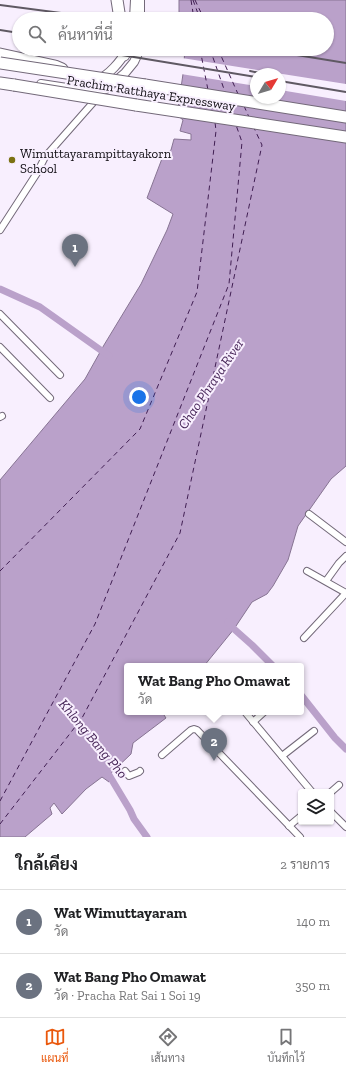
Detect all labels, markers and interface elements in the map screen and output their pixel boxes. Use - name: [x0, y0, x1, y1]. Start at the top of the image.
- search box: [12, 12, 334, 56]
- icon: search: [26, 23, 48, 45]
- text: ค้นหาที่นี่: [58, 26, 113, 44]
- north arrow: [250, 68, 286, 104]
- street label: Prachim Ratthaya Expressway: [66, 72, 237, 114]
- place label: Wimuttayarampittayakorn School: [20, 146, 172, 176]
- marker: Wimuttayarampittayakorn School: [7, 155, 17, 165]
- pin: 1: [62, 234, 88, 267]
- water label: Chao Phraya River: [174, 335, 248, 433]
- your location: [129, 387, 149, 407]
- popup: [124, 663, 304, 715]
- text: Wat Bang Pho Omawat: [138, 672, 290, 690]
- text: วัด: [138, 692, 152, 707]
- water label: Khlong Bang Pho: [55, 696, 131, 782]
- pin: 2: [201, 728, 227, 761]
- map controls: [298, 789, 334, 825]
- button: layers: [298, 789, 334, 825]
- text: ใกล้เคียง: [16, 854, 78, 874]
- text: 2 รายการ: [280, 857, 330, 872]
- text: Wat Wimuttayaram: [54, 904, 187, 922]
- text: 1: [26, 914, 32, 929]
- text: 140 m: [296, 914, 330, 929]
- text: วัด: [54, 924, 68, 939]
- text: Wat Bang Pho Omawat: [54, 968, 206, 986]
- text: 2: [26, 978, 32, 993]
- text: 350 m: [295, 978, 330, 993]
- text: วัด · Pracha Rat Sai 1 Soi 19: [54, 988, 201, 1003]
- tab: แผนที่: [41, 1026, 69, 1065]
- tab: เส้นทาง: [151, 1026, 185, 1065]
- tab: บันทึกไว้: [267, 1026, 305, 1065]

